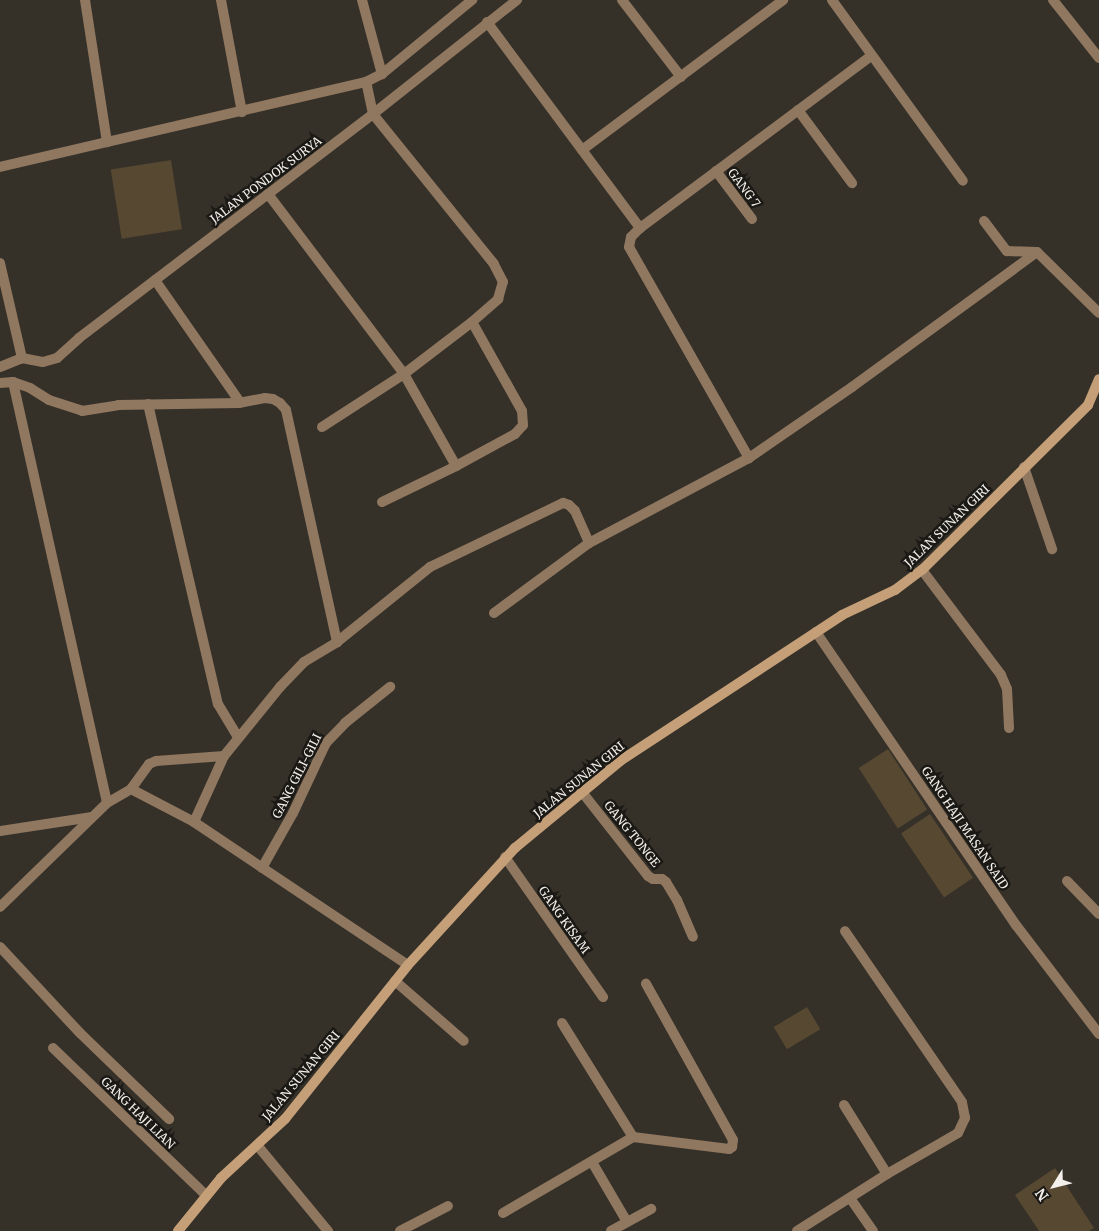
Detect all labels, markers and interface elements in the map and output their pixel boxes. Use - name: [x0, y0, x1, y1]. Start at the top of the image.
- street label: JALAN PONDOK SURYA: [208, 133, 324, 227]
- street label: GANG 7: [725, 166, 763, 210]
- street label: JALAN SUNAN GIRI: [902, 482, 992, 570]
- street label: GANG GILI-GILI: [269, 731, 325, 821]
- street label: JALAN SUNAN GIRI: [531, 739, 627, 821]
- street label: GANG HAJI MASAN SAID: [919, 764, 1011, 892]
- street label: GANG TONGE: [601, 798, 663, 870]
- street label: GANG KISAM: [536, 884, 592, 956]
- street label: JALAN SUNAN GIRI: [259, 1028, 343, 1124]
- street label: GANG HAJI LIAN: [98, 1074, 178, 1152]
- north arrow: [1029, 1161, 1079, 1211]
- text: N: [1031, 1185, 1052, 1205]

